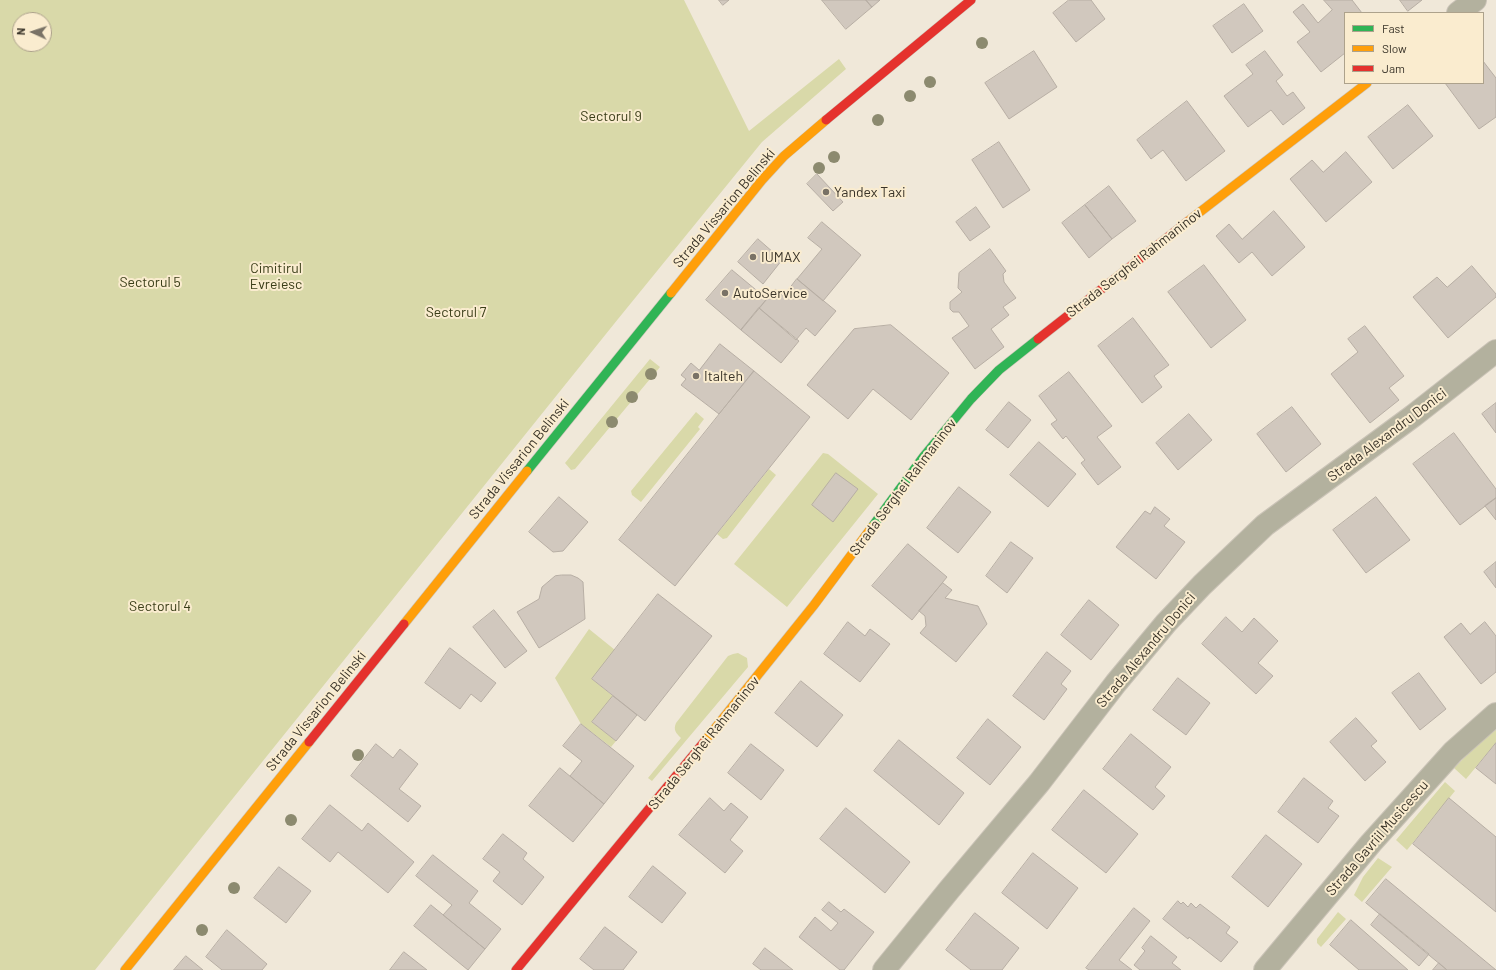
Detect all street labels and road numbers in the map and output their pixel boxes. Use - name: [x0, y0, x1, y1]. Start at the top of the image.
- street label: Strada Vissarion Belinski: [669, 145, 779, 271]
- street label: Strada Serghei Rahmaninov: [1063, 205, 1205, 321]
- street label: Strada Alexandru Donici: [1324, 385, 1450, 485]
- street label: Strada Vissarion Belinski: [465, 395, 573, 523]
- street label: Strada Serghei Rahmaninov: [846, 415, 960, 559]
- street label: Strada Alexandru Donici: [1093, 589, 1199, 711]
- street label: Strada Vissarion Belinski: [262, 647, 370, 775]
- street label: Strada Serghei Rahmaninov: [645, 673, 763, 813]
- street label: Strada Gavriil Musicescu: [1322, 777, 1432, 899]

